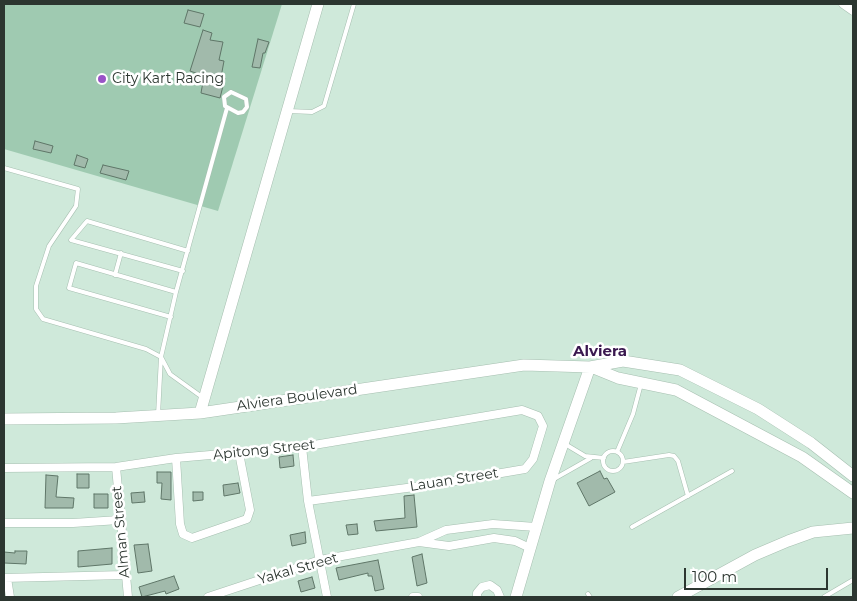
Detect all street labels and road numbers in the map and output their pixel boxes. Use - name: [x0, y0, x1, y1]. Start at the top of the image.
- street label: Alviera Boulevard: [235, 381, 359, 415]
- street label: Apitong Street: [212, 436, 316, 464]
- street label: Lauan Street: [408, 465, 500, 495]
- street label: Alman Street: [109, 485, 133, 579]
- street label: Yakal Street: [256, 550, 340, 588]

